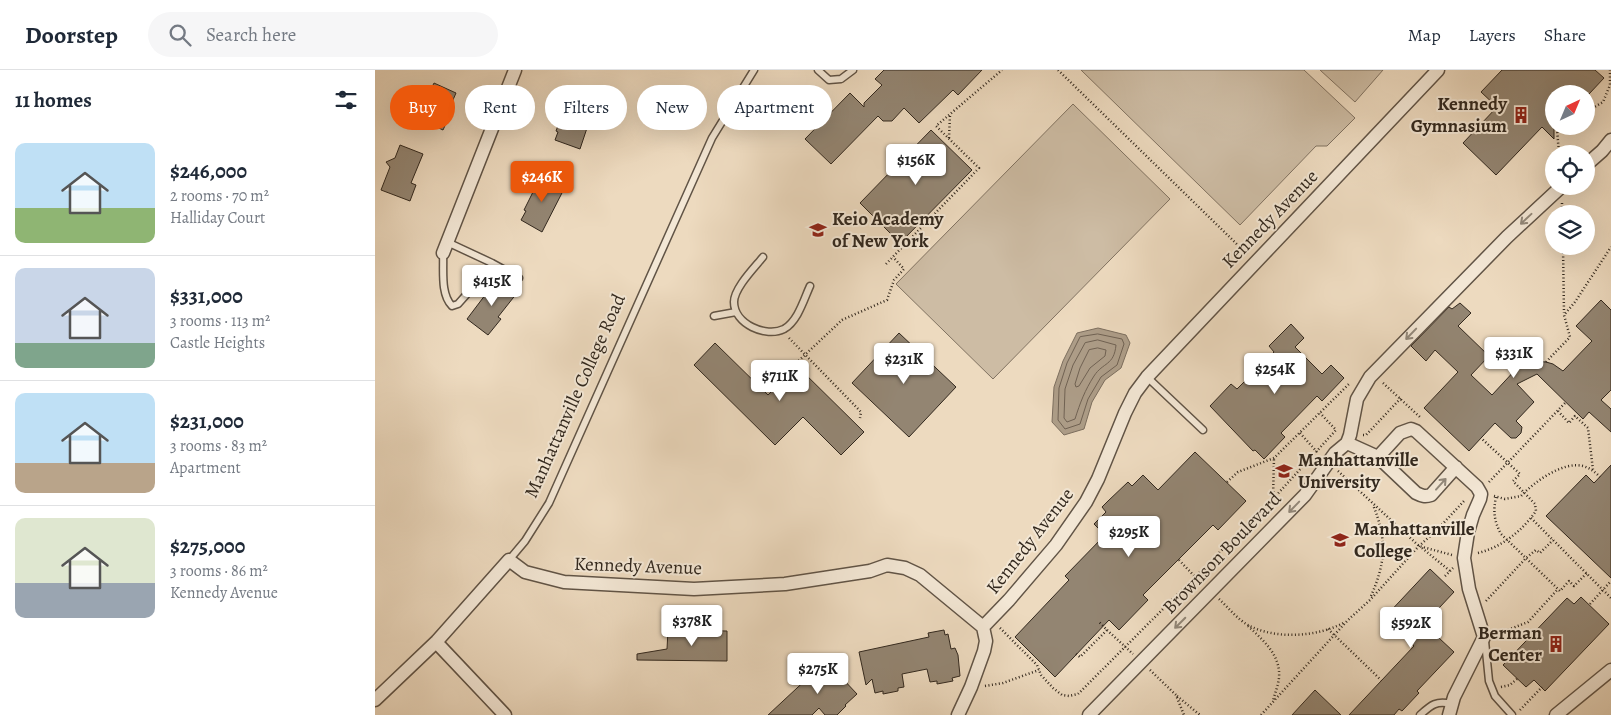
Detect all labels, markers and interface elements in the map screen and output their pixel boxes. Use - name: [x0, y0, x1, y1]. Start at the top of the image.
- search box: [148, 12, 498, 57]
- text: Doorstep: [25, 19, 118, 51]
- icon: search: [166, 21, 194, 49]
- text: Search here: [206, 22, 296, 48]
- text: Map: [1408, 23, 1441, 47]
- text: Layers: [1469, 23, 1516, 47]
- text: Share: [1544, 23, 1586, 47]
- chip: Buy: [390, 85, 455, 130]
- chip: Rent: [465, 85, 535, 130]
- chip: Filters: [545, 85, 627, 130]
- chip: New: [637, 85, 707, 130]
- chip: Apartment: [717, 85, 832, 130]
- north arrow: [1545, 85, 1595, 135]
- map controls: [1545, 85, 1595, 255]
- text: 11 homes: [15, 86, 92, 114]
- icon: filters: [332, 86, 360, 114]
- place label: Kennedy Gymnasium: [1411, 91, 1508, 139]
- building icon: Kennedy Gymnasium: [1511, 105, 1531, 125]
- pin: $156K: [881, 144, 951, 186]
- button: locate: [1545, 145, 1595, 195]
- text: $156K: [897, 149, 935, 171]
- text: $246,000: [170, 157, 247, 185]
- pin: $246K: [507, 160, 577, 203]
- icon: home: [55, 163, 115, 223]
- street label: Kennedy Avenue: [1216, 164, 1324, 274]
- text: $246K: [522, 166, 562, 188]
- text: 2 rooms · 70 m²: [170, 185, 269, 207]
- button: layers: [1545, 205, 1595, 255]
- place label: Keio Academy of New York: [832, 206, 945, 254]
- text: Halliday Court: [170, 207, 265, 229]
- one-way arrow: [1519, 213, 1532, 225]
- school or university icon: Keio Academy of New York: [808, 220, 828, 240]
- pin: $415K: [457, 264, 527, 307]
- text: $415K: [473, 270, 511, 292]
- text: $331,000: [170, 282, 243, 310]
- icon: home: [55, 288, 115, 348]
- street label: Manhattanville College Road: [518, 289, 632, 502]
- text: 3 rooms · 113 m²: [170, 310, 270, 332]
- one-way arrow: [1405, 328, 1417, 341]
- text: Castle Heights: [170, 332, 265, 354]
- pin: $331K: [1479, 336, 1549, 379]
- pin: $231K: [869, 342, 939, 385]
- text: $331K: [1495, 342, 1533, 364]
- text: $231K: [885, 348, 923, 370]
- pin: $254K: [1240, 352, 1310, 395]
- text: $254K: [1255, 358, 1295, 380]
- pin: $711K: [745, 360, 815, 402]
- text: $711K: [762, 365, 798, 387]
- text: $231,000: [170, 407, 244, 435]
- icon: home: [55, 413, 115, 473]
- text: 3 rooms · 83 m²: [170, 435, 267, 457]
- place label: Manhattanville University: [1298, 447, 1419, 495]
- text: Apartment: [170, 457, 241, 479]
- school or university icon: Manhattanville University: [1274, 461, 1294, 481]
- one-way arrow: [1436, 477, 1447, 490]
- street label: Kennedy Avenue: [980, 482, 1080, 600]
- street label: Brownson Boulevard: [1157, 486, 1288, 620]
- one-way arrow: [1288, 500, 1300, 513]
- pin: $295K: [1094, 516, 1164, 558]
- place label: Manhattanville College: [1354, 516, 1475, 564]
- text: $295K: [1109, 521, 1149, 543]
- school or university icon: Manhattanville College: [1330, 530, 1350, 550]
- text: $275,000: [170, 532, 245, 560]
- icon: home: [55, 538, 115, 598]
- street label: Kennedy Avenue: [573, 551, 703, 581]
- text: 3 rooms · 86 m²: [170, 560, 268, 582]
- text: Kennedy Avenue: [170, 582, 278, 604]
- pin: $378K: [657, 604, 727, 647]
- pin: $592K: [1376, 606, 1446, 649]
- text: $378K: [672, 610, 712, 632]
- text: $592K: [1391, 612, 1431, 634]
- one-way arrow: [1174, 617, 1187, 629]
- place label: Berman Center: [1478, 620, 1542, 668]
- building icon: Berman Center: [1546, 634, 1566, 654]
- pin: $275K: [783, 652, 853, 695]
- text: $275K: [798, 658, 838, 680]

